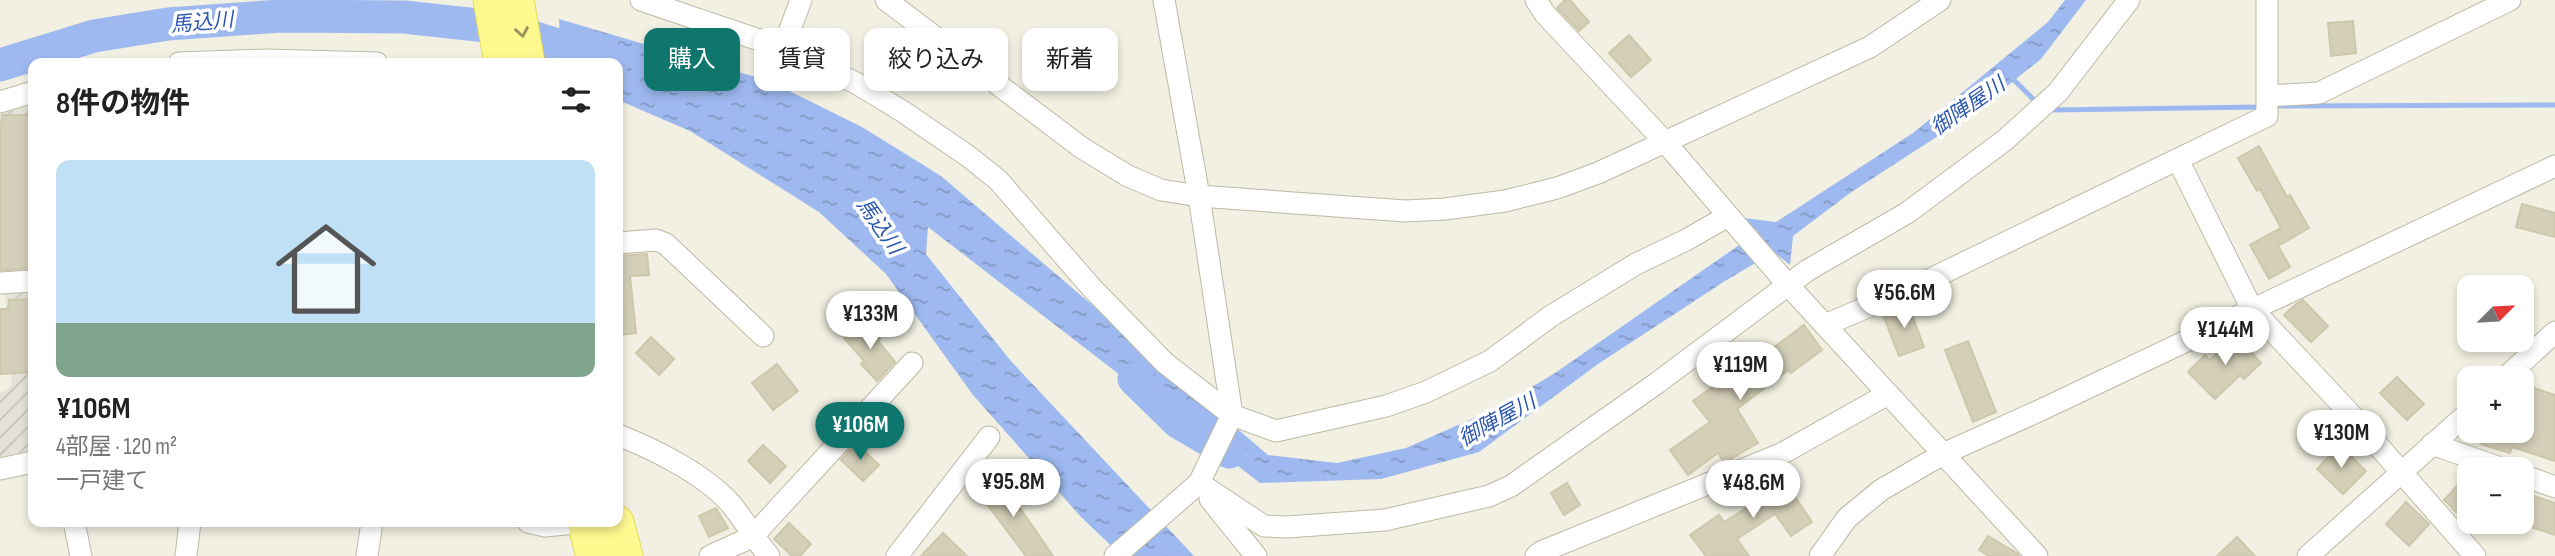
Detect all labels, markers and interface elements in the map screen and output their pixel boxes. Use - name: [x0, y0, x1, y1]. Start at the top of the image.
- water label: 馬込川: [170, 7, 237, 38]
- one-way arrow: [514, 26, 529, 37]
- chip: 購入: [644, 28, 740, 91]
- chip: 賃貸: [754, 28, 850, 91]
- chip: 絞り込み: [864, 28, 1008, 91]
- chip: 新着: [1022, 28, 1118, 91]
- water label: 御陣屋川: [1927, 71, 2011, 141]
- icon: filters: [557, 81, 595, 119]
- text: 8件の物件: [56, 86, 190, 122]
- water label: 馬込川: [851, 193, 909, 261]
- icon: home: [263, 206, 389, 332]
- pin: ¥56.6M: [1847, 270, 1961, 330]
- north arrow: [2457, 275, 2534, 352]
- map controls: [2457, 275, 2534, 534]
- text: ¥56.6M: [1873, 279, 1935, 307]
- pin: ¥133M: [821, 292, 919, 351]
- text: ¥133M: [842, 300, 898, 328]
- pin: ¥144M: [2176, 308, 2274, 367]
- text: ¥144M: [2196, 316, 2254, 344]
- pin: ¥119M: [1691, 342, 1789, 402]
- text: ¥119M: [1712, 351, 1768, 379]
- button: +: [2457, 366, 2534, 443]
- water label: 御陣屋川: [1454, 388, 1542, 452]
- text: ¥106M: [56, 391, 131, 427]
- pin: ¥106M: [811, 402, 909, 462]
- pin: ¥130M: [2292, 410, 2390, 470]
- text: ¥106M: [831, 411, 889, 439]
- text: ¥130M: [2313, 419, 2369, 447]
- text: 4部屋 · 120 m²: [56, 433, 177, 461]
- button: −: [2457, 457, 2534, 534]
- pin: ¥95.8M: [956, 460, 1070, 519]
- pin: ¥48.6M: [1696, 461, 1810, 520]
- text: 一戸建て: [56, 467, 148, 495]
- text: ¥95.8M: [981, 468, 1045, 496]
- text: ¥48.6M: [1721, 469, 1785, 497]

